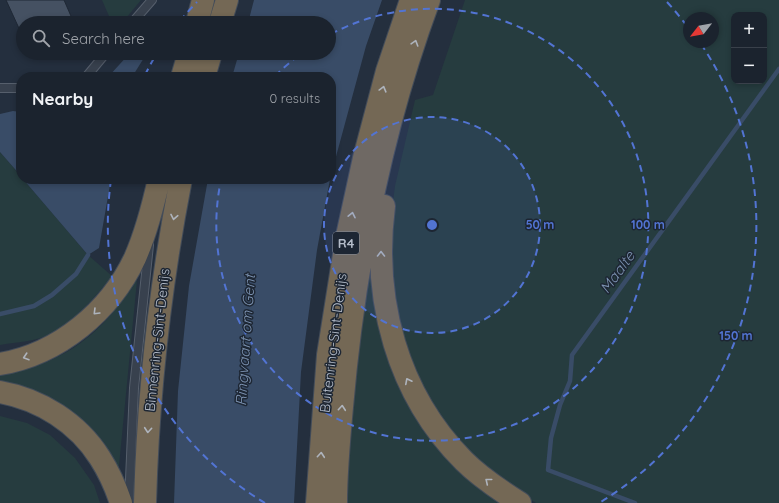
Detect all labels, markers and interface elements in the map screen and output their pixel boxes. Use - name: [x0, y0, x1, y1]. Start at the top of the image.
- north arrow: [683, 12, 719, 48]
- map controls: [731, 12, 767, 84]
- button: +: [731, 12, 767, 48]
- search box: [16, 16, 336, 60]
- icon: search: [30, 27, 52, 49]
- text: Search here: [62, 29, 145, 48]
- one-way arrow: [410, 40, 418, 47]
- button: −: [731, 48, 767, 84]
- one-way arrow: [378, 86, 387, 93]
- text: Nearby: [32, 88, 93, 109]
- text: 0 results: [269, 90, 320, 106]
- one-way arrow: [347, 212, 355, 218]
- one-way arrow: [170, 214, 178, 220]
- text: 50 m: [526, 217, 554, 232]
- text: 100 m: [631, 217, 665, 232]
- centre of rings: [425, 218, 439, 232]
- road number: R4: [333, 232, 359, 254]
- water label: Maalte: [595, 247, 639, 297]
- one-way arrow: [377, 251, 385, 257]
- street label: Binnenring-Sint-Denijs: [141, 268, 173, 412]
- water label: Ringvaart om Gent: [231, 272, 259, 406]
- street label: Buitenring-Sint-Denijs: [316, 272, 350, 414]
- one-way arrow: [93, 307, 101, 315]
- text: 150 m: [719, 328, 753, 343]
- one-way arrow: [22, 352, 29, 361]
- one-way arrow: [405, 377, 412, 385]
- one-way arrow: [337, 405, 346, 411]
- one-way arrow: [143, 427, 152, 433]
- one-way arrow: [316, 452, 325, 458]
- one-way arrow: [486, 478, 493, 485]

